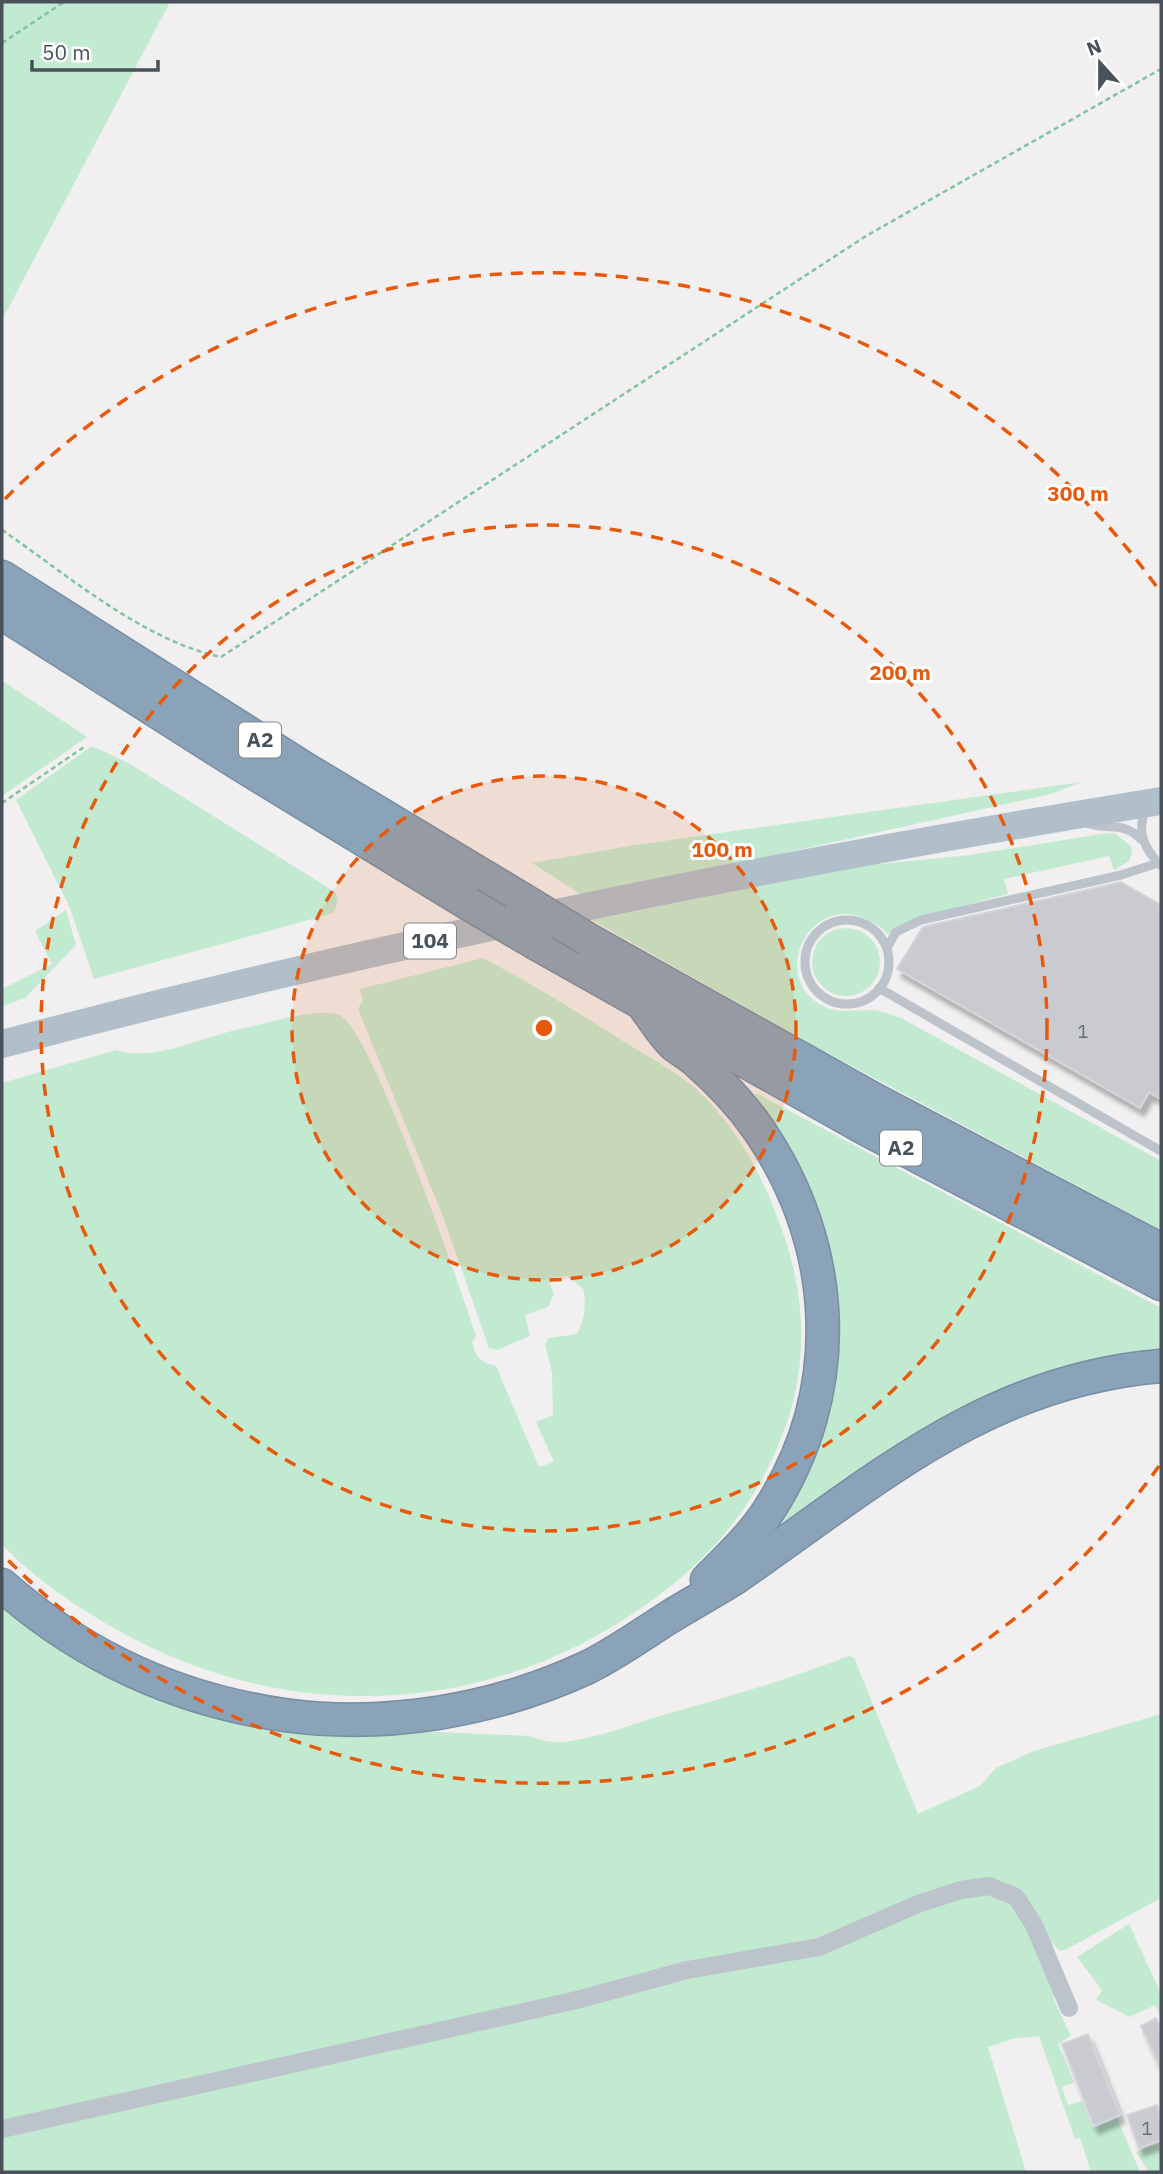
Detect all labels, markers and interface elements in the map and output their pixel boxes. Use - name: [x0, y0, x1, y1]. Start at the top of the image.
- scale bar: [32, 28, 158, 72]
- north arrow: [1065, 28, 1135, 98]
- text: N: [1083, 33, 1105, 61]
- text: 50 m: [42, 38, 91, 66]
- text: 300 m: [1047, 479, 1109, 507]
- text: 200 m: [869, 658, 931, 686]
- road number: A2: [239, 722, 281, 758]
- text: 100 m: [691, 835, 753, 863]
- road number: 104: [404, 923, 456, 958]
- centre of rings: [532, 1016, 556, 1040]
- house number: 1: [1077, 1019, 1089, 1043]
- road number: A2: [880, 1130, 922, 1166]
- house number: 1: [1141, 2116, 1153, 2140]

